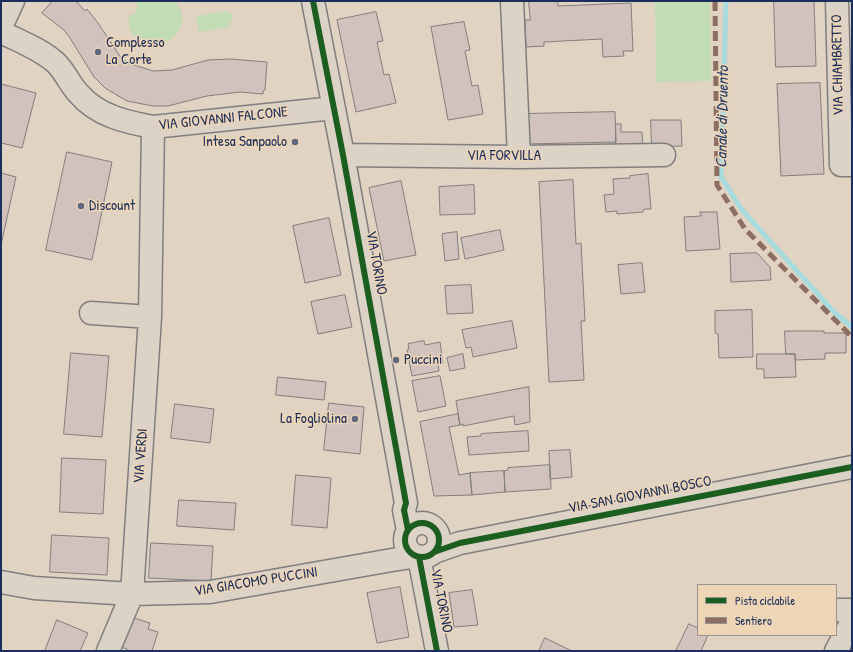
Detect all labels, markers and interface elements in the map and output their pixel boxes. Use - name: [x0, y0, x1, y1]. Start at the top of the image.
- street label: VIA CHIAMBRETTO: [828, 14, 848, 116]
- place label: Complesso La Corte: [106, 34, 164, 69]
- marker: Complesso La Corte: [93, 47, 103, 57]
- water label: Canale di Druento: [713, 66, 733, 168]
- street label: VIA GIOVANNI FALCONE: [157, 103, 289, 135]
- place label: Intesa Sanpaolo: [203, 133, 287, 151]
- marker: Intesa Sanpaolo: [290, 137, 300, 147]
- street label: VIA FORVILLA: [467, 147, 541, 165]
- place label: Discount: [89, 197, 135, 215]
- marker: Discount: [76, 201, 86, 211]
- street label: VIA TORINO: [362, 230, 390, 296]
- place label: Puccini: [404, 351, 442, 369]
- marker: Puccini: [391, 355, 401, 365]
- place label: La Fogliolina: [280, 410, 347, 428]
- marker: La Fogliolina: [350, 414, 360, 424]
- street label: VIA VERDI: [130, 428, 152, 484]
- street label: VIA SAN GIOVANNI BOSCO: [567, 472, 713, 518]
- street label: VIA GIACOMO PUCCINI: [193, 563, 319, 601]
- street label: VIA TORINO: [426, 568, 456, 634]
- legend: [697, 584, 837, 636]
- text: Pista ciclabile: [735, 592, 795, 609]
- text: Sentiero: [735, 612, 772, 629]

